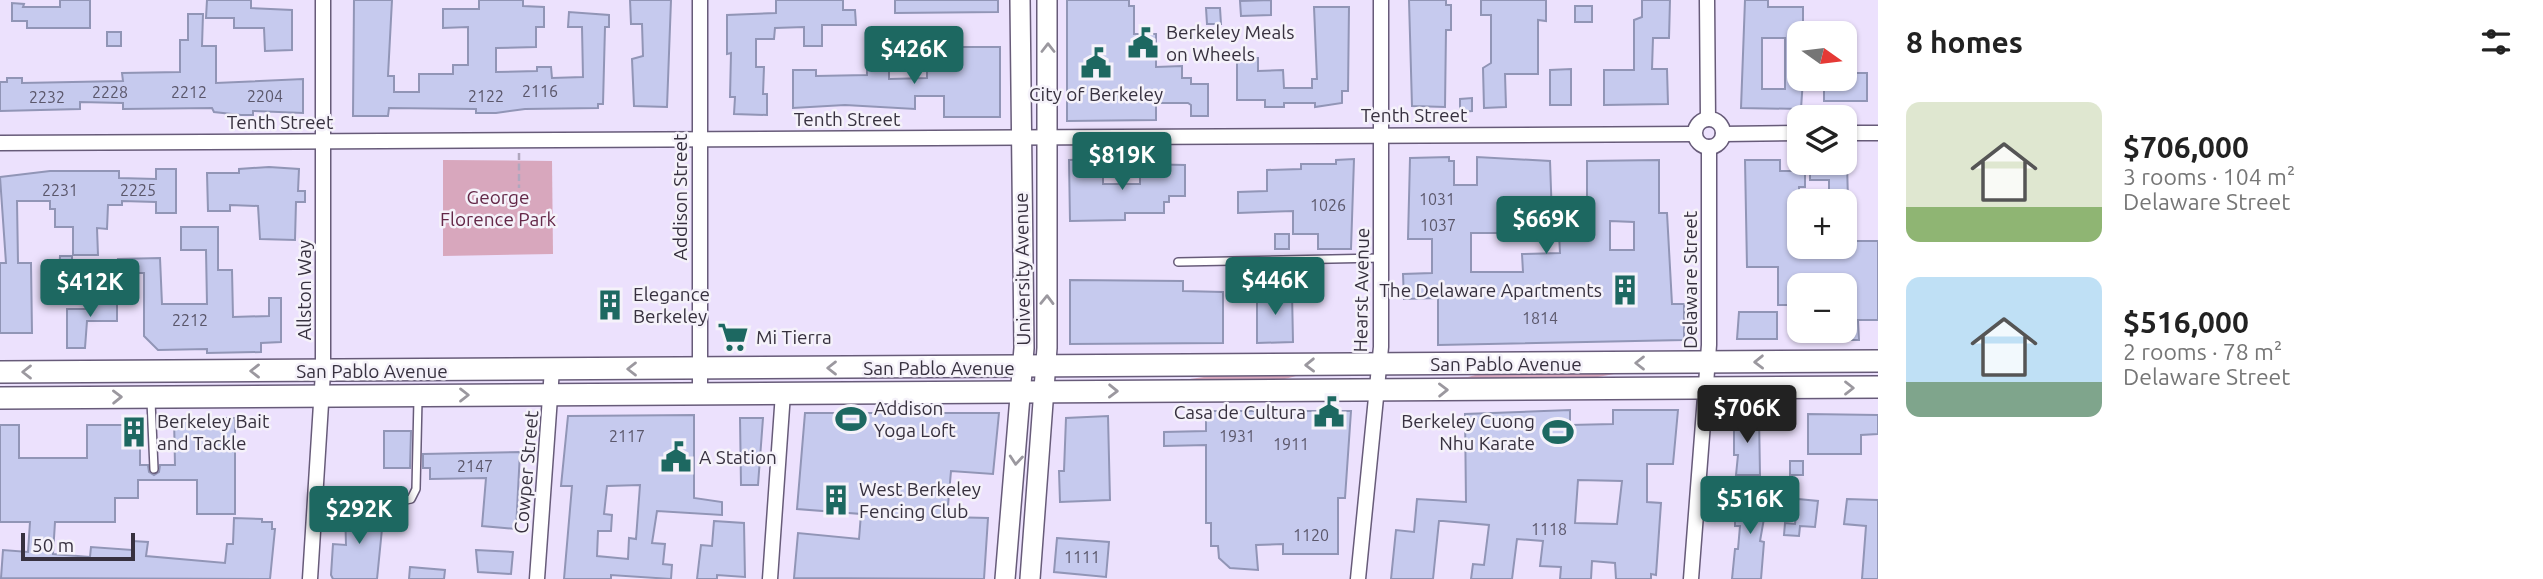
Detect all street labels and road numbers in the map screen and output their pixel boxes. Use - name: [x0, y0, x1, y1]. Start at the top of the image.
- street label: Tenth Street: [1361, 104, 1468, 126]
- street label: Tenth Street: [794, 108, 901, 130]
- street label: Tenth Street: [227, 111, 334, 133]
- street label: Addison Street: [669, 133, 691, 260]
- street label: University Avenue: [1010, 192, 1034, 346]
- street label: Delaware Street: [1679, 210, 1701, 349]
- street label: Hearst Avenue: [1349, 227, 1373, 353]
- street label: Allston Way: [293, 240, 315, 340]
- street label: San Pablo Avenue: [1430, 353, 1582, 375]
- street label: San Pablo Avenue: [863, 357, 1015, 379]
- street label: San Pablo Avenue: [296, 360, 448, 382]
- street label: Cowper Street: [510, 409, 542, 535]

